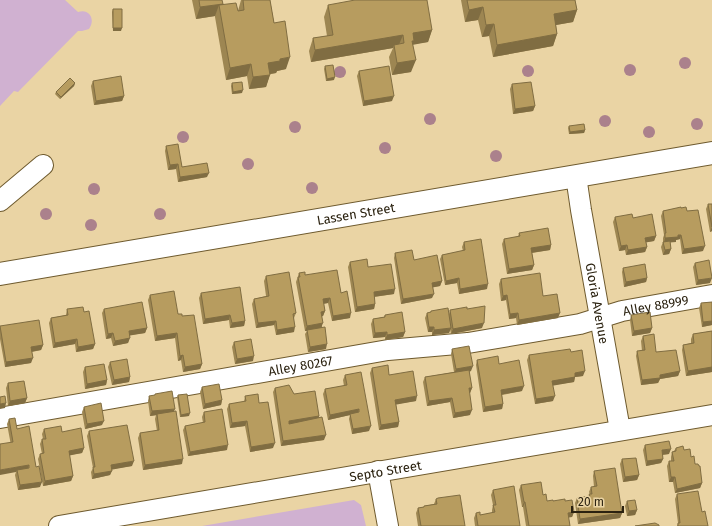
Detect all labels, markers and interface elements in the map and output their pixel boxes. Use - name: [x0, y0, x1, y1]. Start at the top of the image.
- street label: Lassen Street: [316, 199, 396, 228]
- street label: Gloria Avenue: [583, 262, 612, 345]
- street label: Alley 88999: [622, 292, 690, 318]
- street label: Alley 80267: [267, 352, 334, 378]
- street label: Septo Street: [348, 457, 423, 484]
- scale bar: [572, 488, 623, 514]
- text: 20 m: [578, 495, 604, 509]

